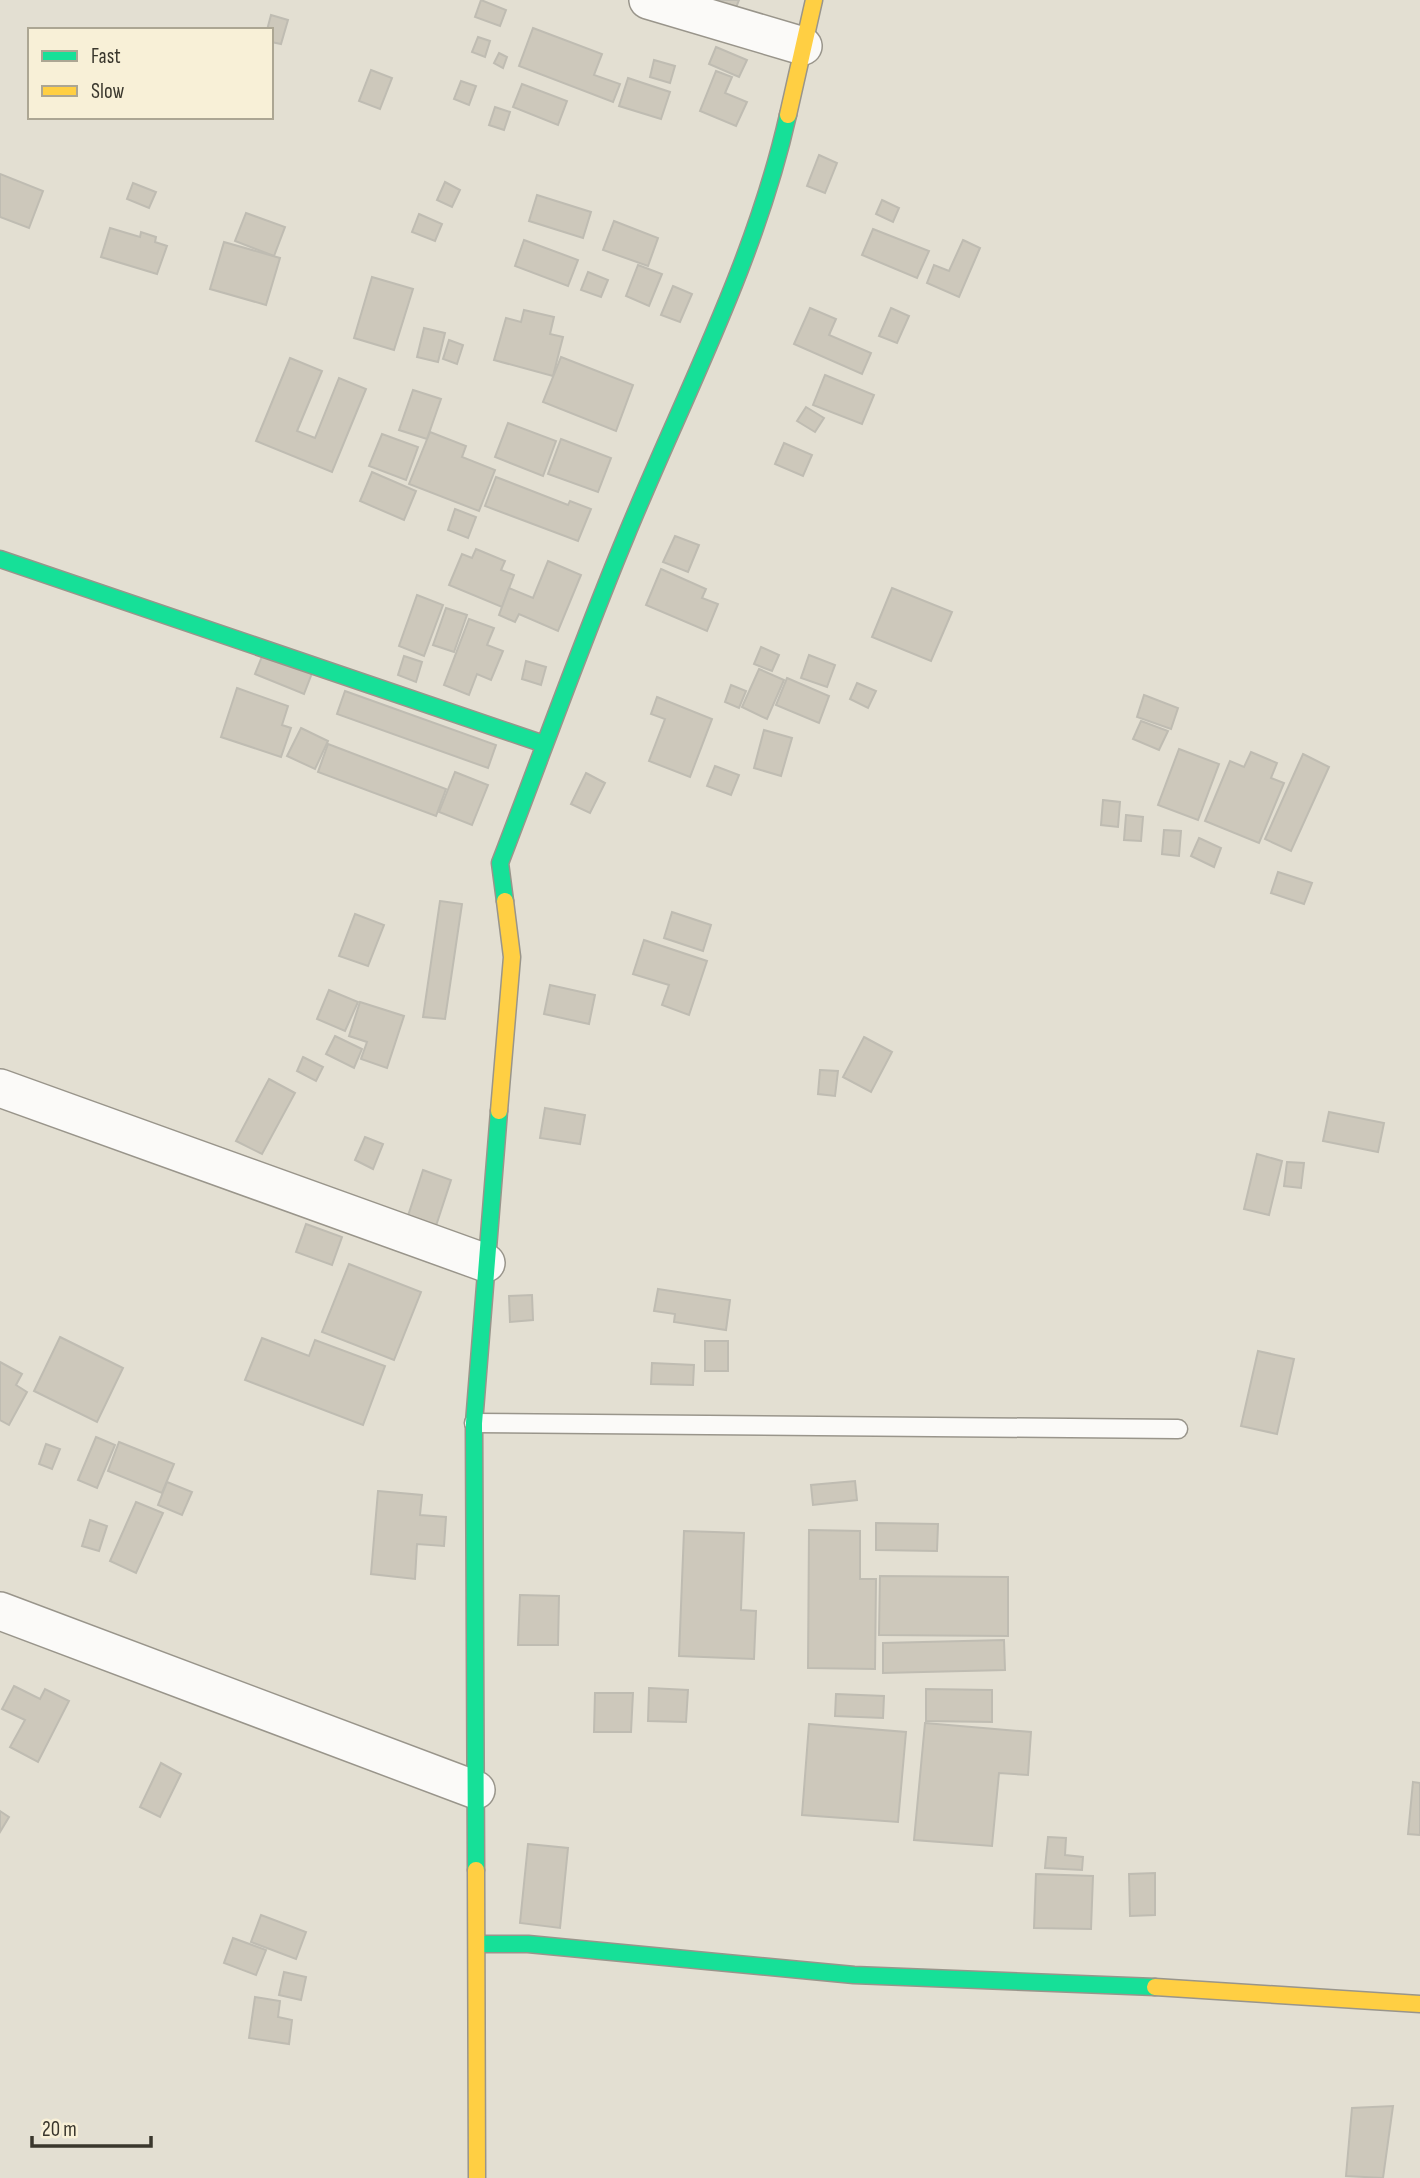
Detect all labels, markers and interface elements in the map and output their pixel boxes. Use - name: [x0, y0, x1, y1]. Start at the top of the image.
- legend: [28, 28, 273, 119]
- text: Fast: [91, 44, 121, 69]
- text: Slow: [91, 79, 125, 104]
- scale bar: [32, 2104, 150, 2148]
- text: 20 m: [42, 2117, 77, 2142]

